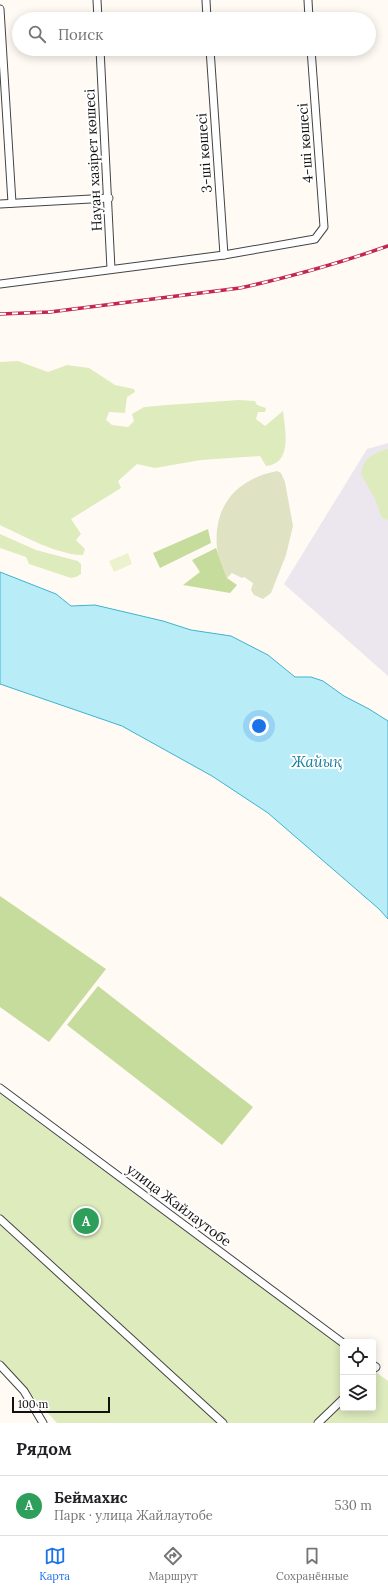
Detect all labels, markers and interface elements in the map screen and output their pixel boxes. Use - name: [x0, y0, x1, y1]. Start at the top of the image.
- search box: [12, 12, 376, 56]
- icon: search: [26, 23, 48, 45]
- text: Поиск: [58, 25, 103, 44]
- street label: Науан хазірет көшесі: [80, 88, 106, 232]
- street label: 4-шi көшесі: [293, 103, 317, 183]
- street label: 3-шi көшесі: [192, 112, 216, 194]
- your location: [249, 716, 269, 736]
- water label: Жайық: [291, 752, 342, 771]
- street label: улица Жайлаутобе: [123, 1160, 235, 1251]
- pin: A: [73, 1206, 99, 1236]
- map controls: [340, 1339, 376, 1411]
- button: locate: [340, 1339, 376, 1375]
- button: layers: [340, 1375, 376, 1411]
- scale bar: [12, 1395, 110, 1414]
- text: 100 m: [18, 1397, 48, 1411]
- text: Рядом: [16, 1438, 72, 1460]
- text: Беймахис: [54, 1488, 128, 1507]
- text: A: [25, 1497, 33, 1514]
- text: 530 m: [335, 1497, 372, 1514]
- text: Парк · улица Жайлаутобе: [54, 1507, 213, 1524]
- tab: Карта: [39, 1545, 70, 1583]
- tab: Маршрут: [148, 1545, 198, 1583]
- tab: Сохранённые: [276, 1545, 349, 1583]

